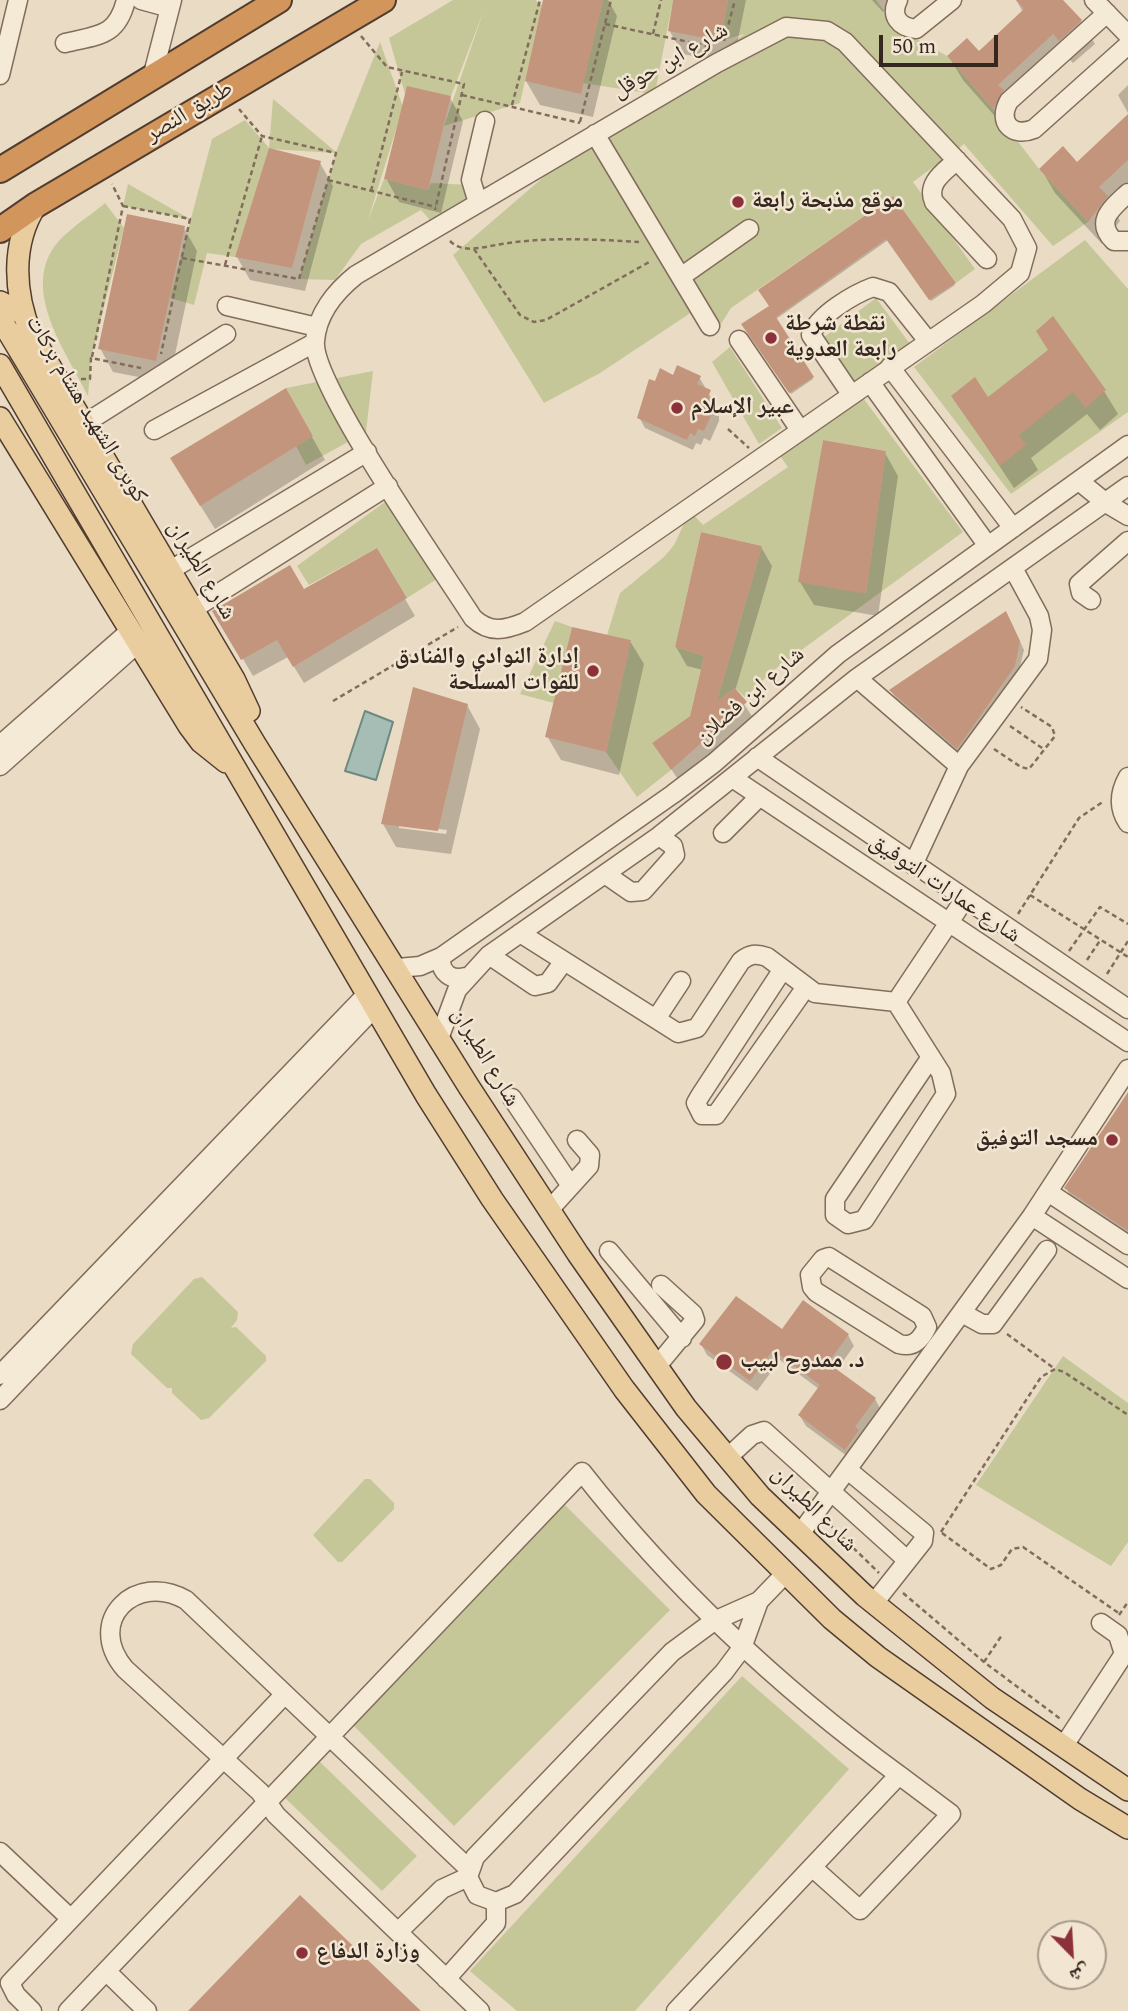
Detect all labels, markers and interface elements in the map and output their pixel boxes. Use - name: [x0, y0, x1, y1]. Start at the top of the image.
- street label: شارع ابن حوقل: [608, 18, 734, 106]
- scale bar: [883, 21, 1002, 65]
- text: 50 m: [892, 31, 936, 63]
- street label: طريق النصر: [141, 76, 239, 150]
- place label: موقع مذبحة رابعة: [752, 188, 903, 216]
- marker: موقع مذبحة رابعة: [730, 194, 746, 210]
- street label: كوبرى الشهيد هشام بركات: [18, 311, 152, 509]
- place label: نقطة شرطة رابعة العدوية: [785, 311, 896, 365]
- marker: نقطة شرطة رابعة العدوية: [763, 330, 779, 346]
- place label: عبير الإسلام: [691, 394, 794, 422]
- marker: عبير الإسلام: [669, 400, 685, 416]
- street label: شارع الطيران: [160, 516, 240, 626]
- street label: شارع ابن فضلان: [691, 642, 811, 752]
- place label: إدارة النوادي والفنادق للقوات المسلحة: [395, 644, 579, 698]
- marker: إدارة النوادي والفنادق للقوات المسلحة: [585, 663, 601, 679]
- street label: شارع عمارات التوفيق: [863, 829, 1025, 951]
- street label: شارع الطيران: [444, 1003, 524, 1113]
- place label: مسجد التوفيق: [975, 1126, 1098, 1154]
- marker: مسجد التوفيق: [1104, 1132, 1120, 1148]
- place label: د. ممدوح لبيب: [740, 1348, 864, 1376]
- marker: د. ممدوح لبيب: [714, 1352, 734, 1372]
- street label: شارع الطيران: [764, 1461, 862, 1559]
- north arrow: [1037, 1920, 1107, 1990]
- place label: وزارة الدفاع: [316, 1939, 420, 1967]
- marker: وزارة الدفاع: [294, 1945, 310, 1961]
- text: ش: [1065, 1955, 1095, 1990]

